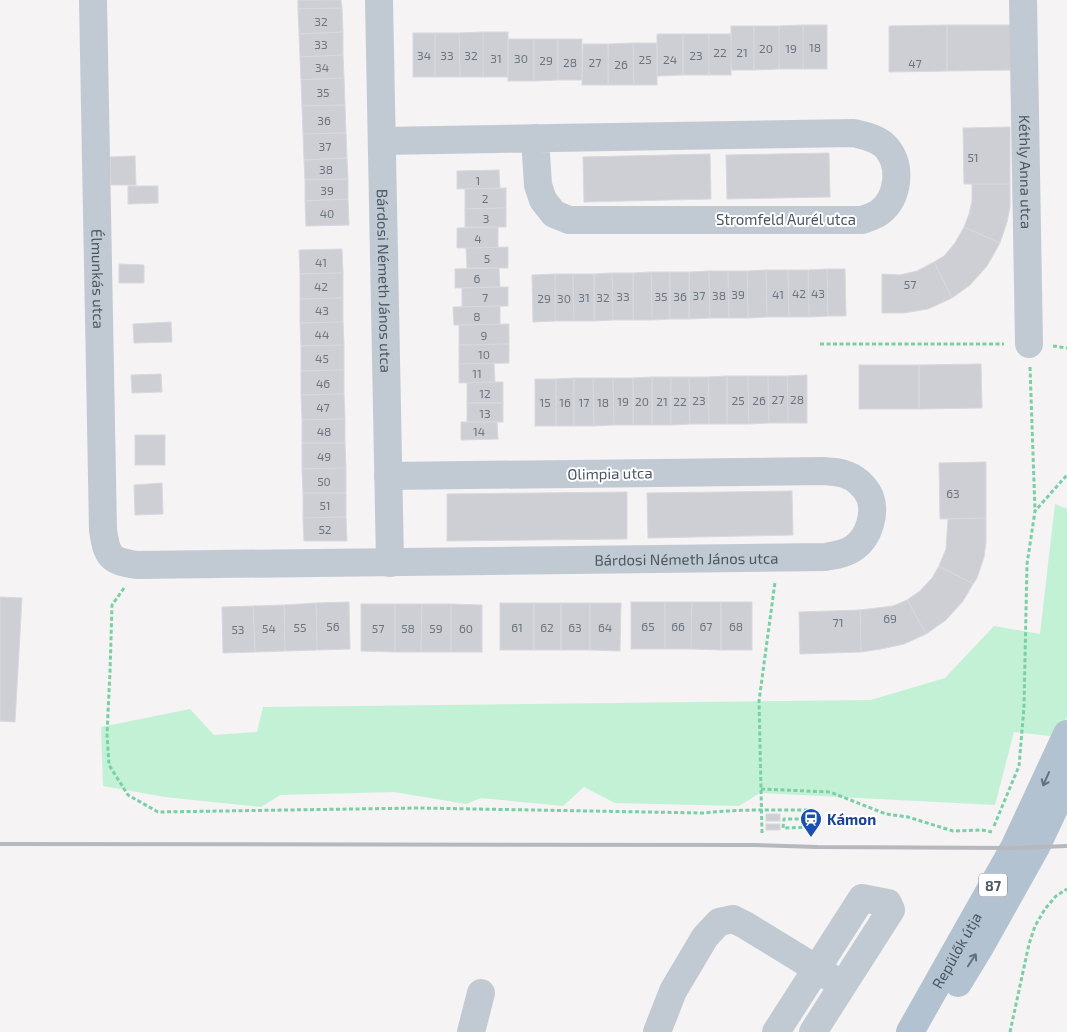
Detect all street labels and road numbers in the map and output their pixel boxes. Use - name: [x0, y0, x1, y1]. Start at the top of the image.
- street label: Kéthly Anna utca: [1016, 115, 1036, 229]
- street label: Bárdosi Németh János utca: [374, 189, 395, 373]
- street label: Stromfeld Aurél utca: [716, 210, 856, 228]
- street label: Élmunkás utca: [88, 229, 108, 329]
- street label: Olimpia utca: [567, 463, 653, 483]
- street label: Bárdosi Németh János utca: [594, 549, 779, 569]
- road number: 87: [979, 874, 1007, 896]
- street label: Repülők útja: [928, 909, 985, 991]

